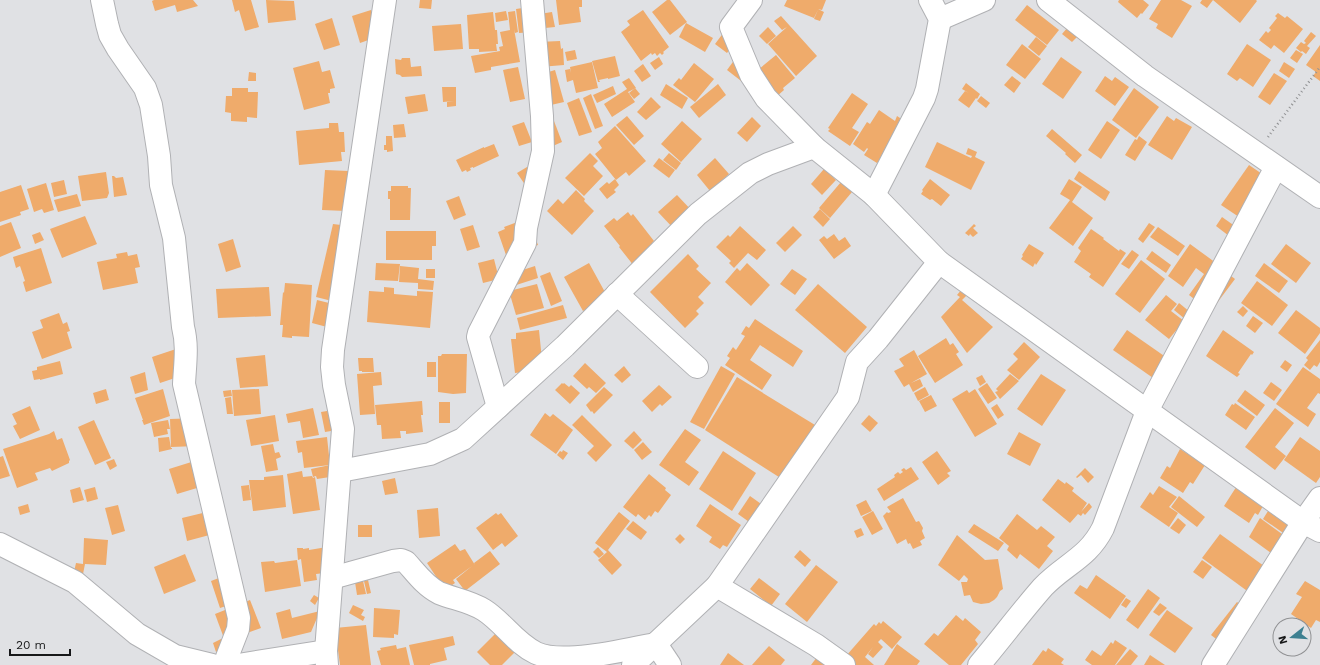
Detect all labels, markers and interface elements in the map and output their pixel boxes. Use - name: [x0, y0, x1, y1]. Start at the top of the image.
- north arrow: [1272, 617, 1312, 657]
- scale bar: [10, 631, 70, 657]
- text: N: [1276, 634, 1290, 646]
- text: 20 m: [16, 638, 46, 652]

